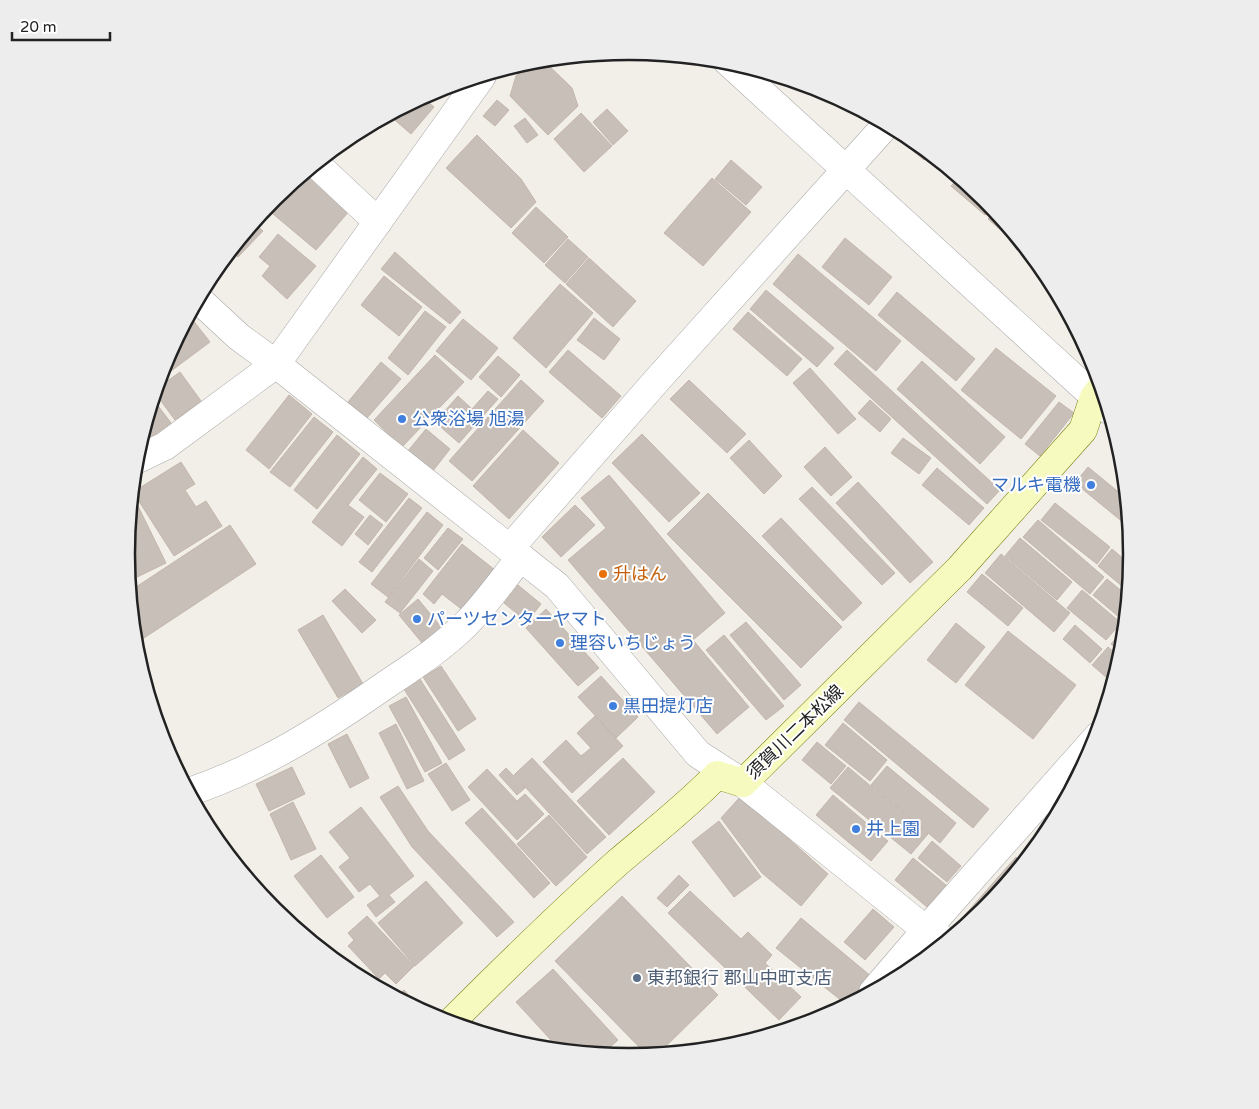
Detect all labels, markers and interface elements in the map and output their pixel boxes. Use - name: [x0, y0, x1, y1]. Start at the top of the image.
- scale bar: [12, 10, 110, 42]
- text: 20 m: [20, 18, 57, 36]
- place label: 公衆浴場 旭湯: [412, 408, 525, 430]
- marker: 公衆浴場 旭湯: [396, 413, 408, 425]
- place label: マルキ電機: [991, 474, 1081, 496]
- marker: マルキ電機: [1085, 479, 1097, 491]
- place label: 升はん: [613, 563, 667, 585]
- marker: 升はん: [597, 568, 609, 580]
- place label: パーツセンターヤマト: [427, 608, 607, 630]
- marker: パーツセンターヤマト: [411, 613, 423, 625]
- place label: 理容いちじょう: [570, 632, 696, 654]
- marker: 理容いちじょう: [554, 637, 566, 649]
- street label: 須賀川二本松線: [742, 680, 848, 784]
- place label: 黒田提灯店: [623, 695, 713, 717]
- marker: 黒田提灯店: [607, 700, 619, 712]
- place label: 井上園: [866, 818, 920, 840]
- marker: 井上園: [850, 823, 862, 835]
- place label: 東邦銀行 郡山中町支店: [647, 967, 832, 989]
- marker: 東邦銀行 郡山中町支店: [631, 972, 643, 984]

